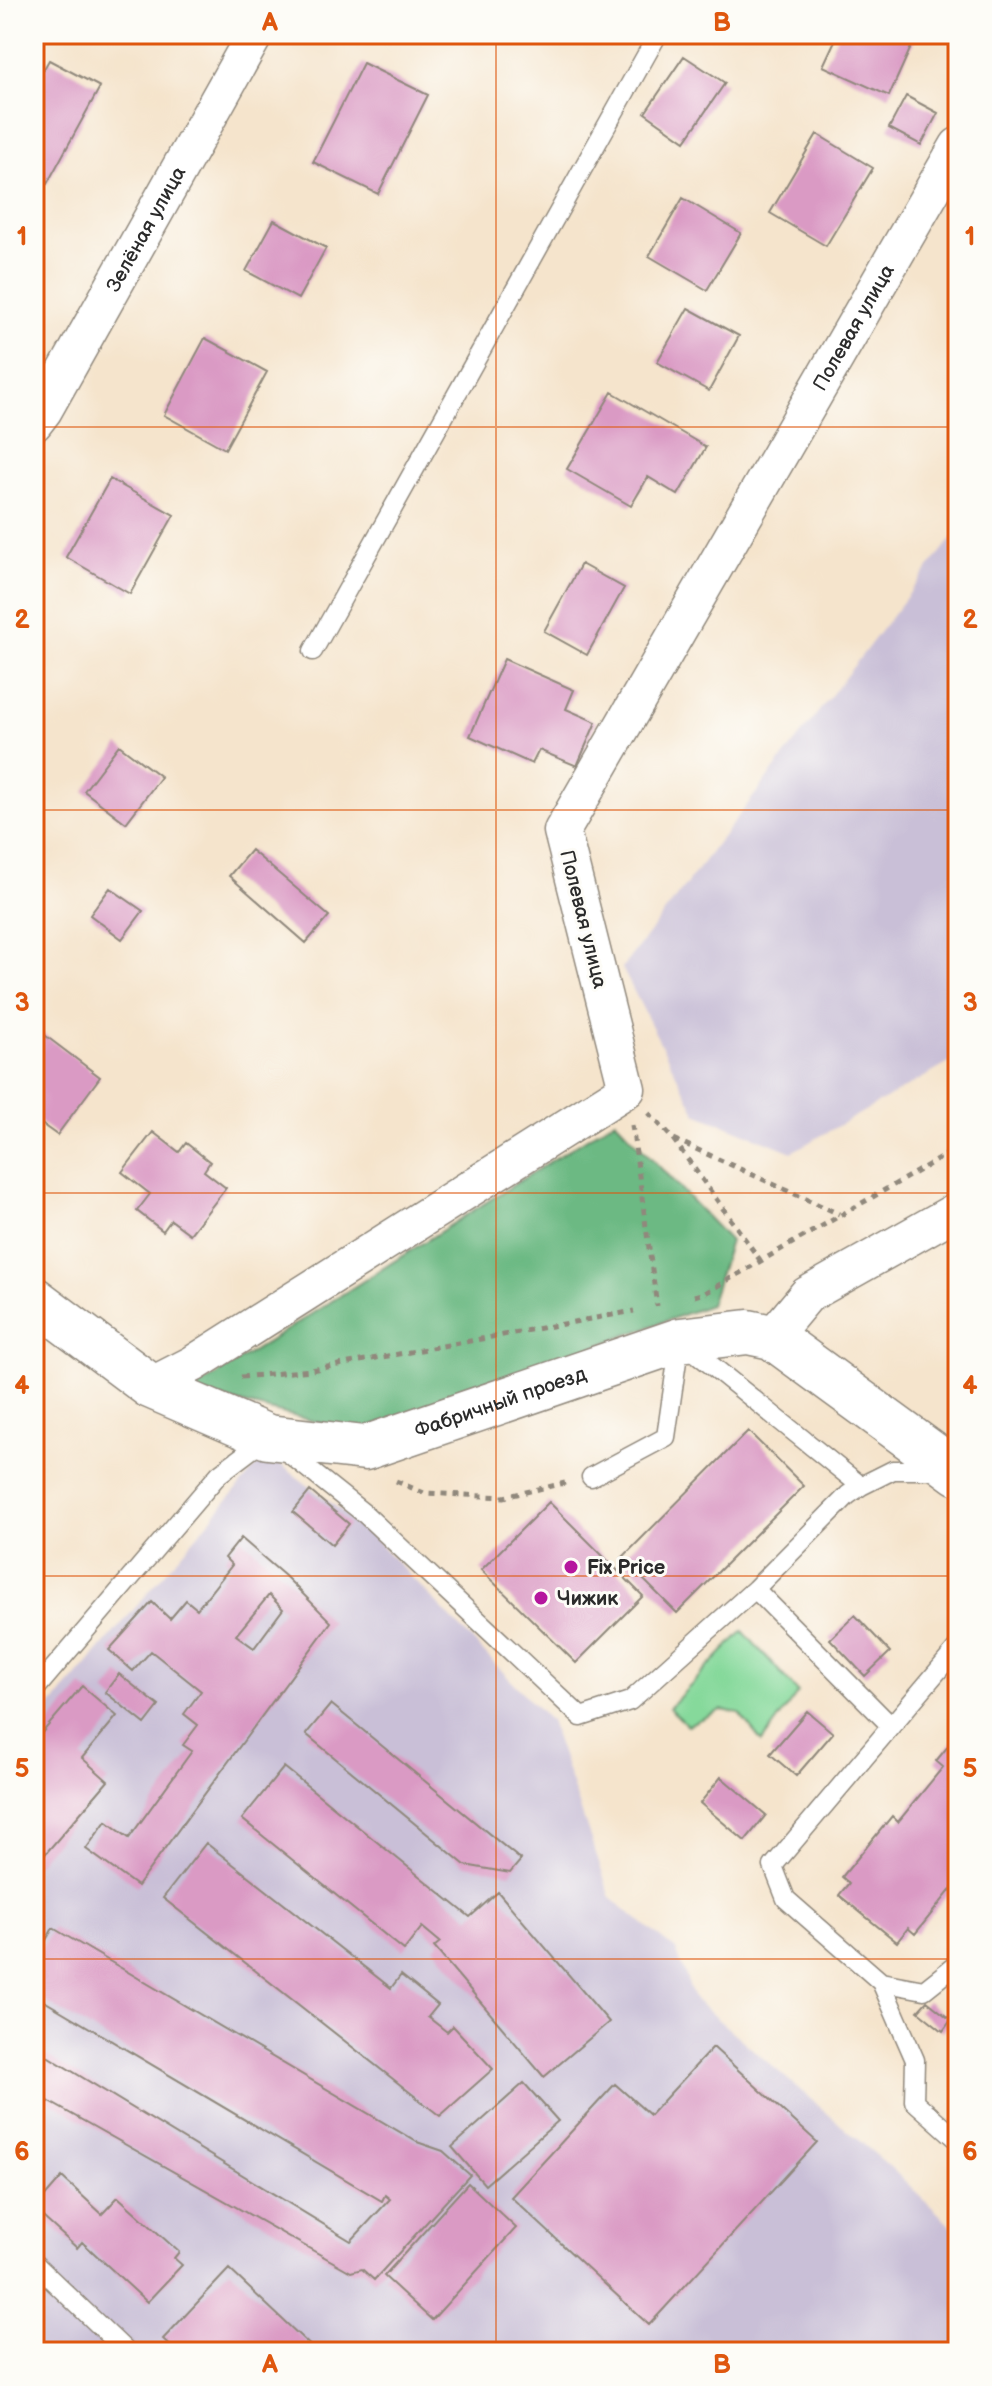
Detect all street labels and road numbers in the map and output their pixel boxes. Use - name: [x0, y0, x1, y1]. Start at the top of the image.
- street label: Зелёная улица: [102, 162, 191, 297]
- street label: Полевая улица: [808, 260, 900, 395]
- street label: Полевая улица: [554, 848, 612, 991]
- street label: Фабричный проезд: [411, 1362, 589, 1443]

